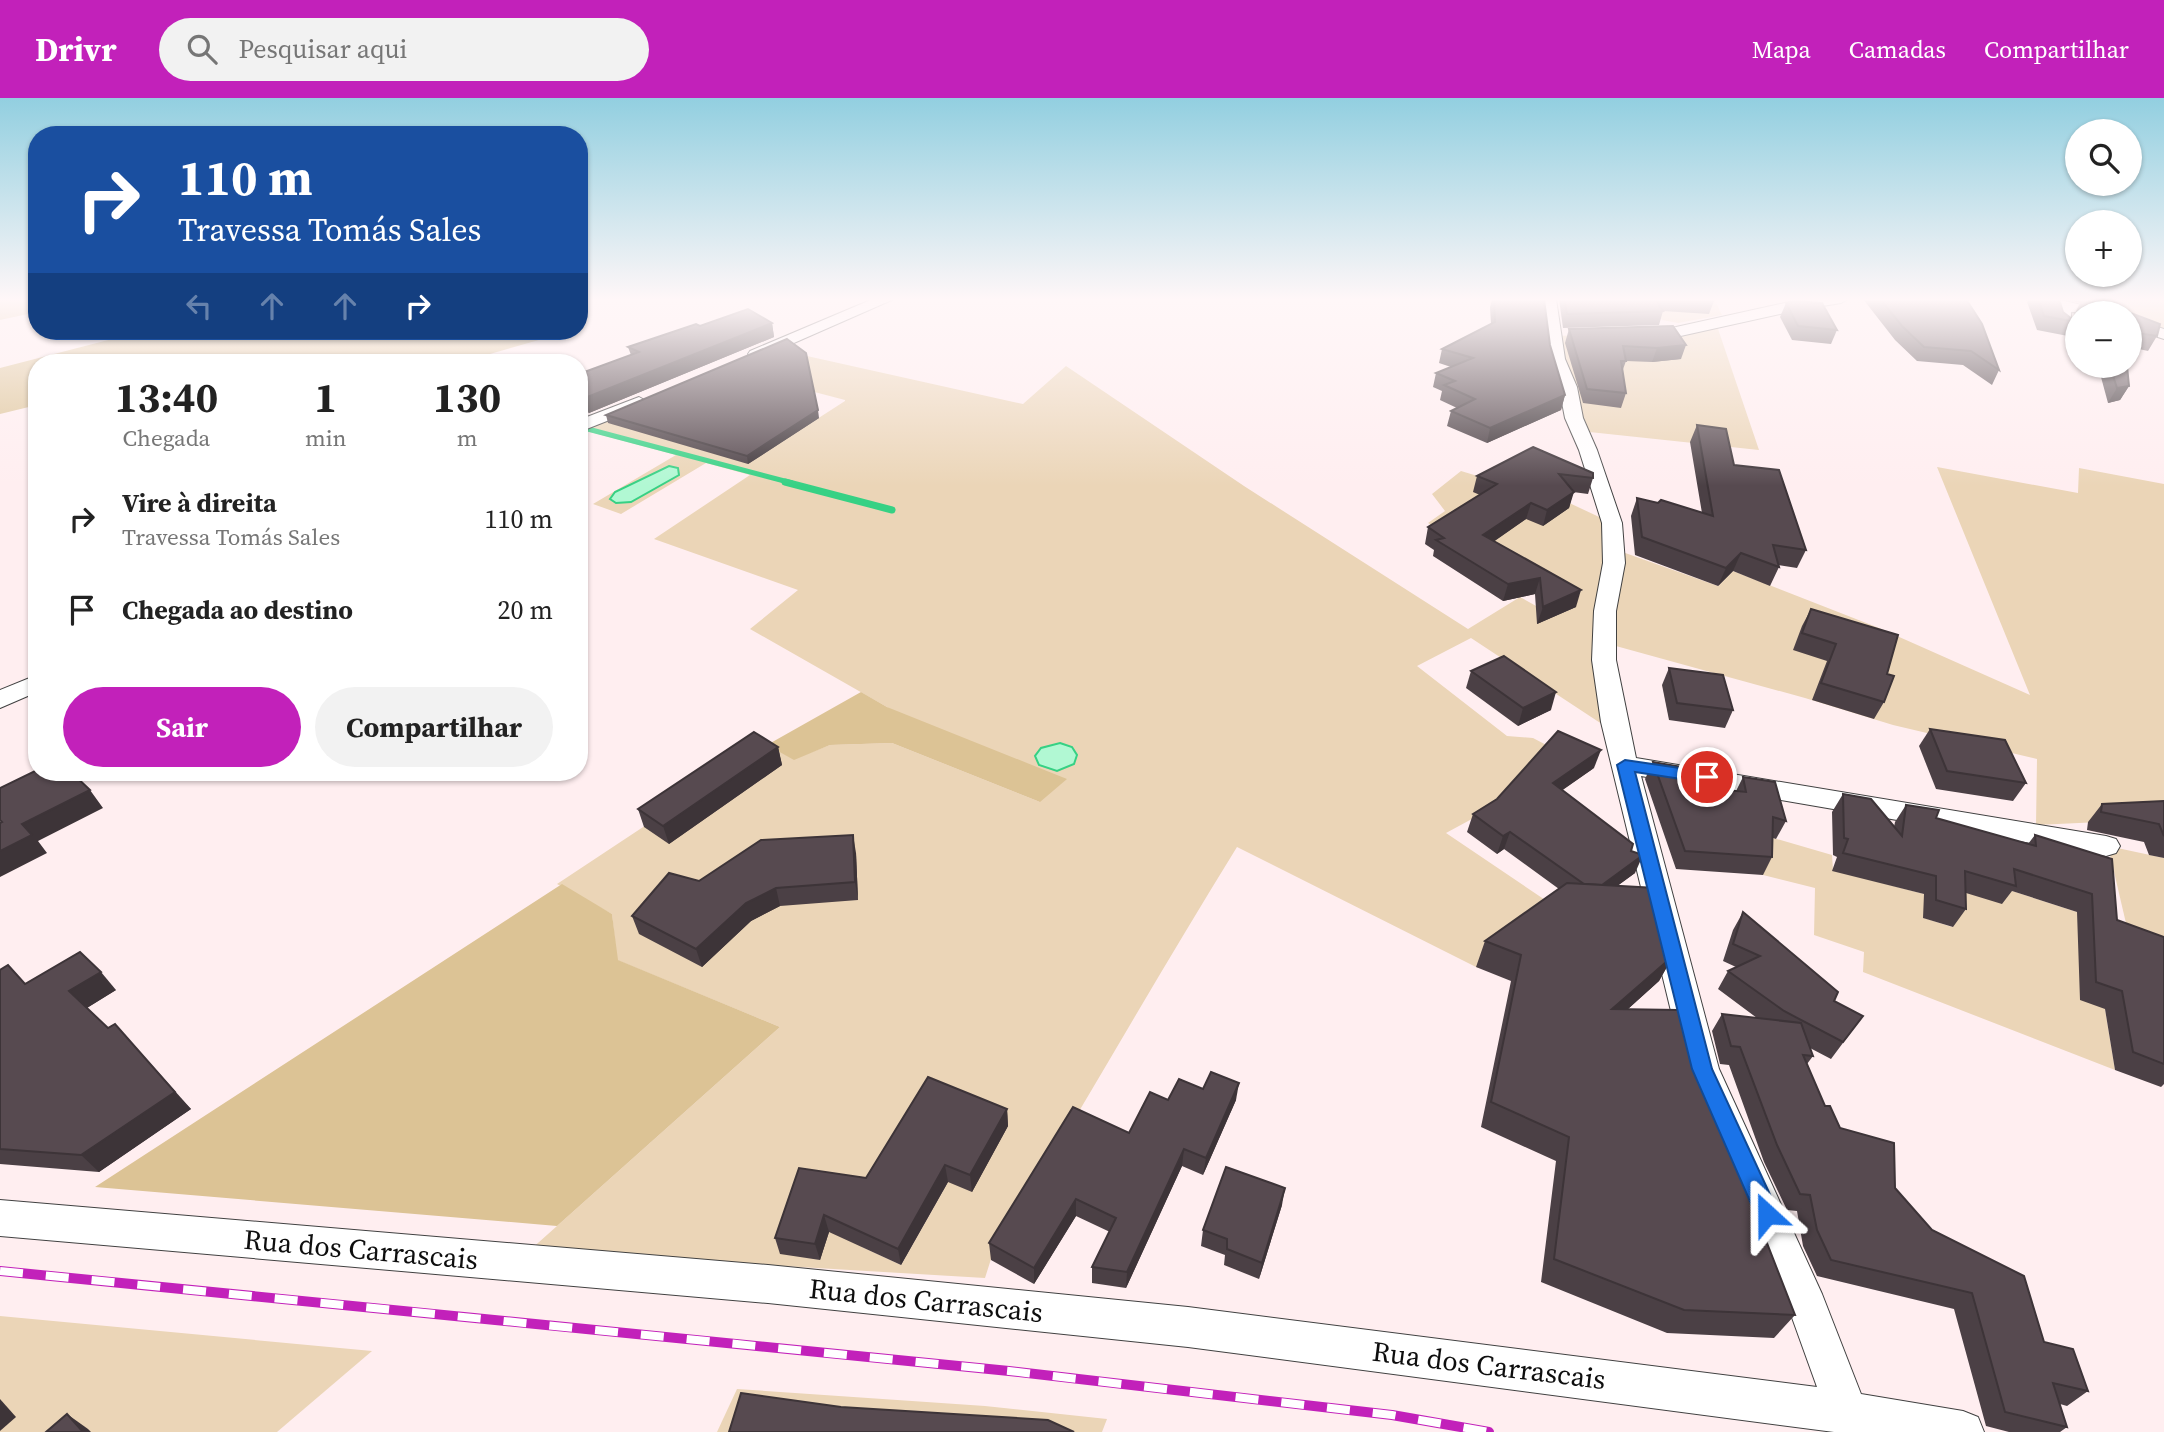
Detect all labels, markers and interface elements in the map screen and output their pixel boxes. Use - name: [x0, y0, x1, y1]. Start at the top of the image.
- search box: [159, 18, 649, 81]
- text: Drivr: [35, 27, 117, 72]
- icon: search: [183, 30, 221, 68]
- text: Pesquisar aqui: [239, 31, 407, 67]
- text: Mapa: [1752, 33, 1811, 66]
- text: Camadas: [1849, 33, 1946, 66]
- text: Compartilhar: [1984, 33, 2129, 66]
- map controls: [2065, 119, 2142, 378]
- button: search: [2065, 119, 2142, 196]
- text: 110 m: [178, 144, 313, 211]
- icon: right: [63, 154, 154, 245]
- text: Travessa Tomás Sales: [178, 208, 481, 252]
- button: +: [2065, 210, 2142, 287]
- icon: left: [180, 287, 218, 325]
- icon: ahead: [253, 287, 291, 325]
- icon: ahead: [326, 287, 364, 325]
- icon: right: [399, 287, 437, 325]
- button: −: [2065, 301, 2142, 378]
- text: 13:40: [115, 368, 218, 426]
- text: 1: [314, 368, 337, 426]
- text: 130: [433, 368, 501, 426]
- text: Chegada: [123, 422, 210, 454]
- text: min: [305, 422, 346, 454]
- text: m: [457, 422, 478, 454]
- text: Vire à direita: [122, 485, 277, 521]
- icon: right: [63, 500, 101, 538]
- text: 110 m: [485, 501, 553, 537]
- text: Travessa Tomás Sales: [122, 521, 340, 553]
- icon: arrive: [63, 591, 101, 629]
- text: Chegada ao destino: [122, 592, 353, 628]
- text: 20 m: [498, 592, 553, 628]
- button: Sair: [63, 687, 301, 767]
- button: Compartilhar: [315, 687, 553, 767]
- pin: [1677, 747, 1737, 807]
- icon: arrive: [1688, 758, 1726, 796]
- position arrow: [1730, 1177, 1804, 1251]
- street label: Rua dos Carrascais: [242, 1220, 480, 1278]
- street label: Rua dos Carrascais: [807, 1269, 1045, 1331]
- street label: Rua dos Carrascais: [1370, 1332, 1608, 1398]

